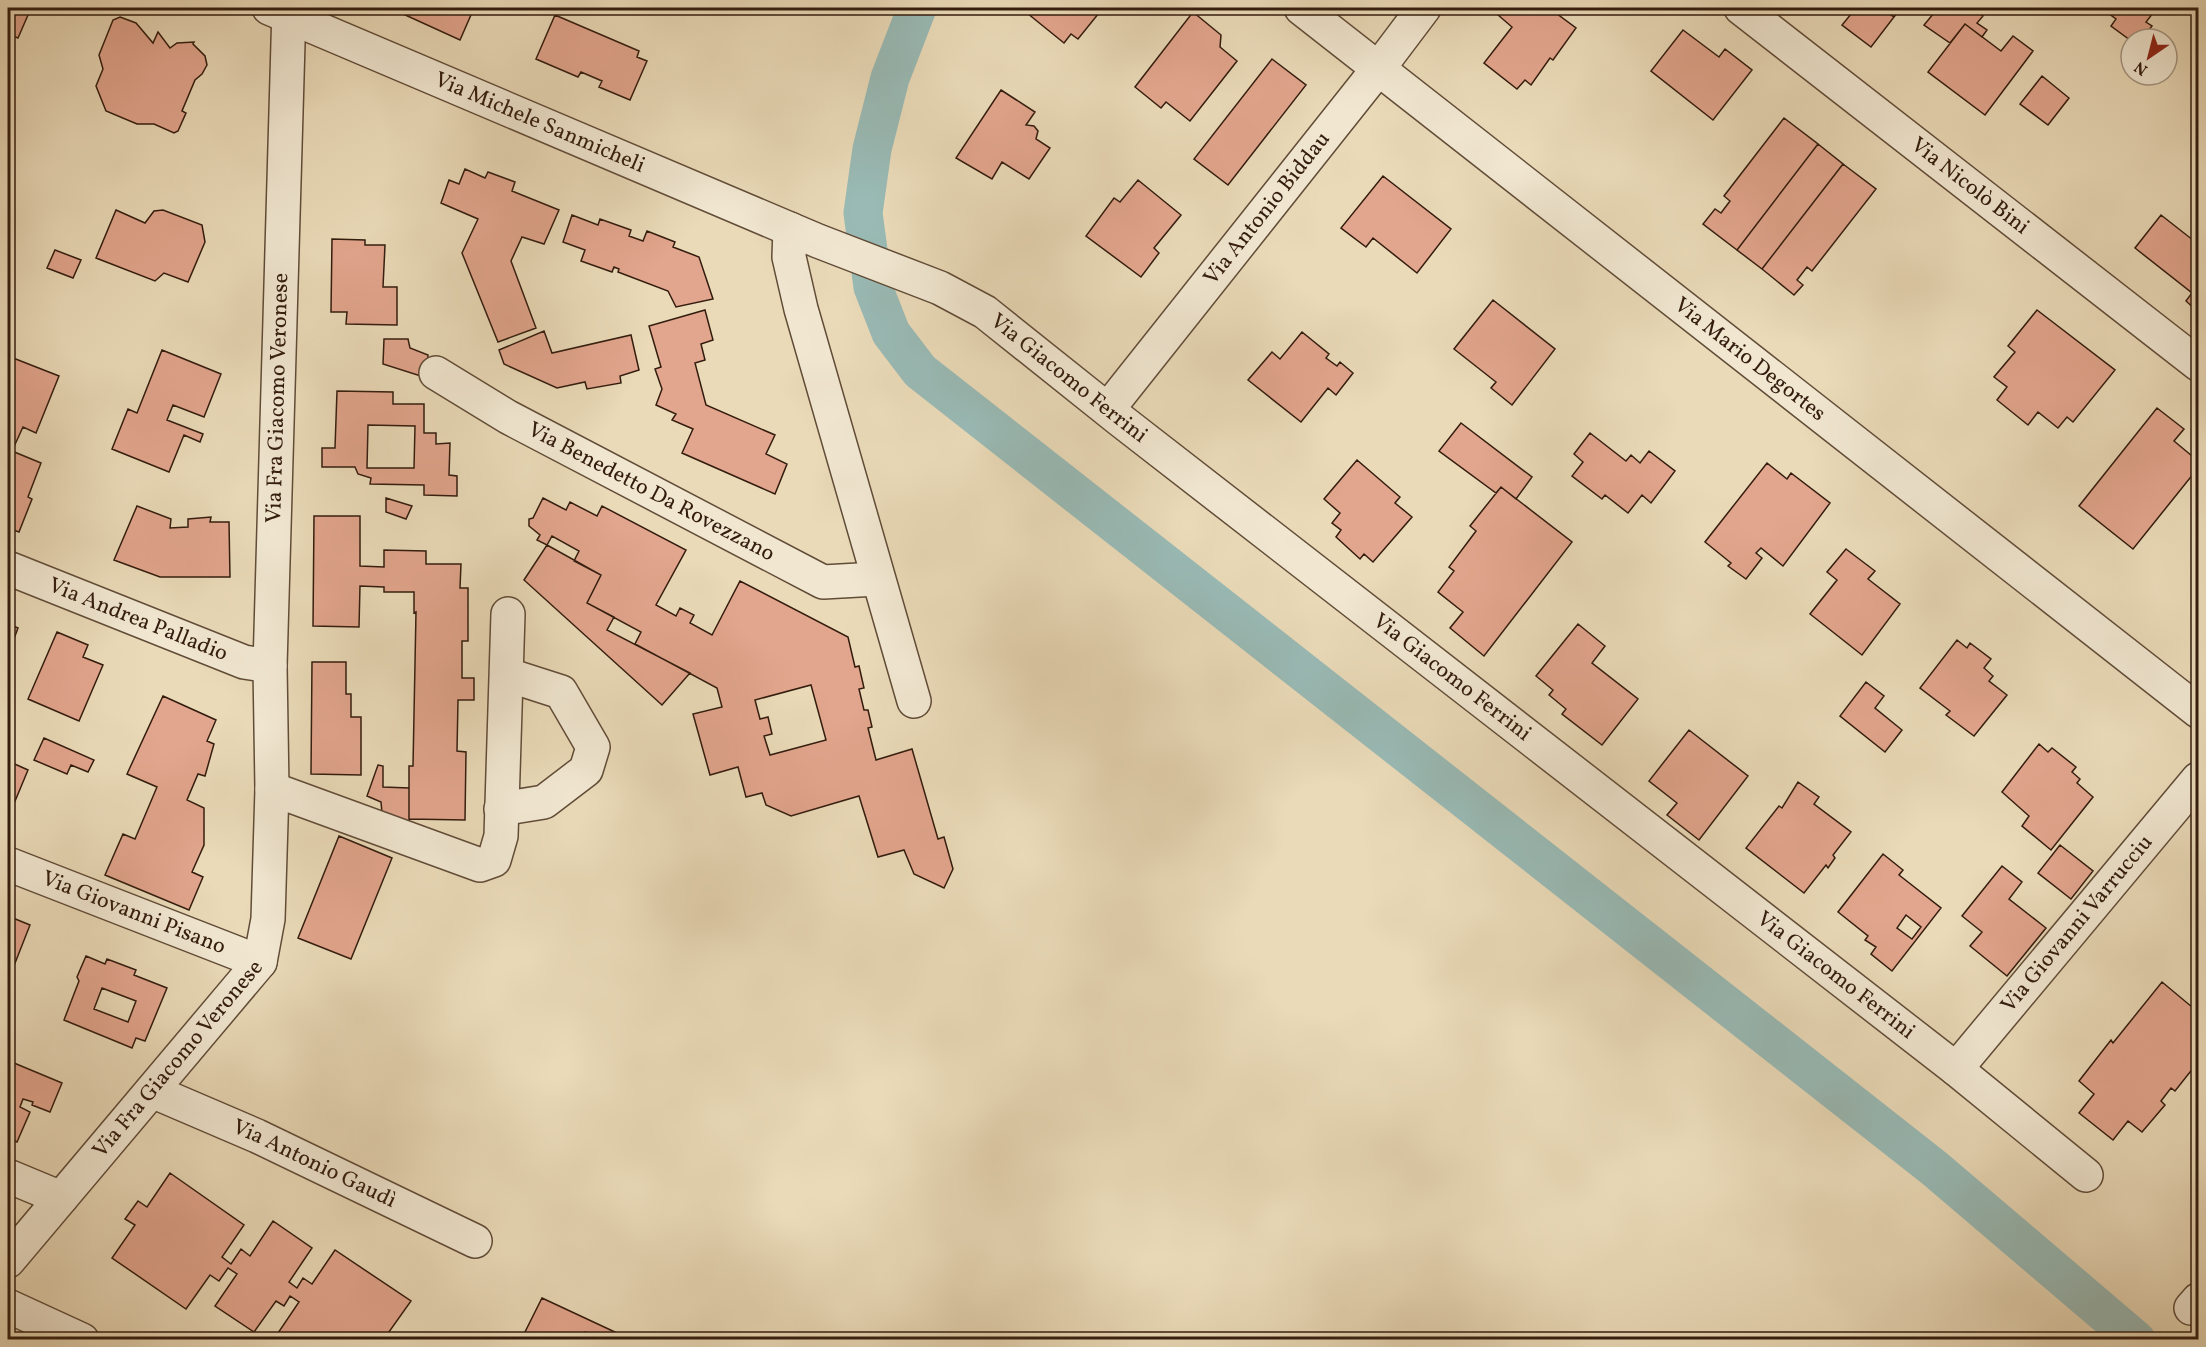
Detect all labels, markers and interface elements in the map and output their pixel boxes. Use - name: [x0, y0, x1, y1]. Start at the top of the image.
- north arrow: [2119, 27, 2179, 87]
- text: N: [2130, 55, 2153, 80]
- street label: Via Michele Sanmicheli: [430, 64, 650, 181]
- street label: Via Antonio Biddau: [1196, 125, 1338, 292]
- street label: Via Nicolò Bini: [1904, 130, 2036, 242]
- street label: Via Fra Giacomo Veronese: [259, 272, 297, 524]
- street label: Via Mario Degortes: [1667, 290, 1832, 429]
- street label: Via Giacomo Ferrini: [983, 306, 1154, 451]
- street label: Via Benedetto Da Rovezzano: [522, 414, 780, 570]
- street label: Via Andrea Palladio: [44, 570, 232, 669]
- street label: Via Giacomo Ferrini: [1366, 606, 1538, 749]
- street label: Via Giovanni Varrucciu: [1994, 828, 2160, 1019]
- street label: Via Giovanni Pisano: [37, 863, 230, 963]
- street label: Via Giacomo Ferrini: [1750, 904, 1922, 1047]
- street label: Via Fra Giacomo Veronese: [86, 953, 271, 1165]
- street label: Via Antonio Gaudì: [228, 1112, 401, 1216]

